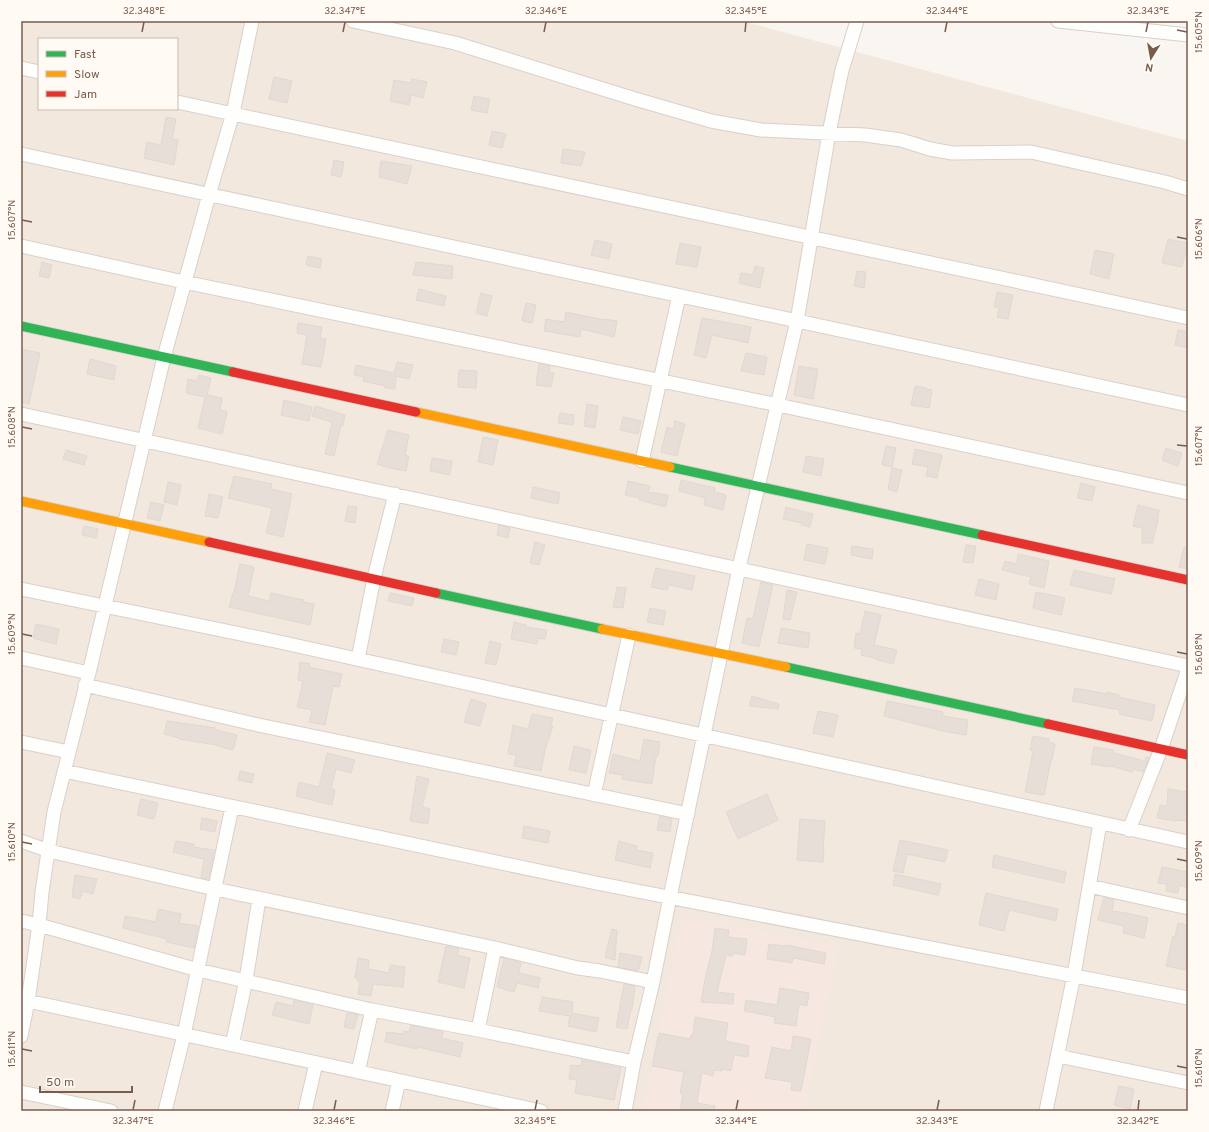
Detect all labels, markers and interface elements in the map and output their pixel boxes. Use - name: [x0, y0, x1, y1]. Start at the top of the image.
- text: 32.348°E: [123, 5, 165, 18]
- text: 32.347°E: [324, 5, 366, 18]
- text: 32.346°E: [525, 5, 567, 18]
- text: 32.345°E: [725, 5, 767, 18]
- text: 32.344°E: [926, 5, 968, 18]
- text: 32.343°E: [1127, 5, 1169, 18]
- text: 15.605°N: [1193, 11, 1206, 53]
- legend: [38, 38, 178, 110]
- north arrow: [1131, 38, 1171, 78]
- text: Fast: [74, 47, 96, 63]
- text: N: [1144, 59, 1154, 74]
- text: Slow: [74, 67, 100, 83]
- text: Jam: [74, 87, 97, 103]
- text: 15.607°N: [6, 200, 19, 240]
- text: 15.606°N: [1193, 218, 1206, 260]
- text: 15.608°N: [6, 406, 19, 448]
- text: 15.607°N: [1193, 426, 1206, 466]
- text: 15.609°N: [6, 613, 19, 655]
- text: 15.608°N: [1193, 633, 1206, 675]
- text: 15.610°N: [6, 822, 19, 862]
- text: 15.609°N: [1193, 840, 1206, 882]
- text: 15.611°N: [6, 1031, 19, 1067]
- text: 15.610°N: [1193, 1048, 1206, 1088]
- scale bar: [40, 1068, 132, 1094]
- text: 50 m: [46, 1075, 74, 1091]
- text: 32.347°E: [112, 1115, 154, 1128]
- text: 32.346°E: [313, 1115, 355, 1128]
- text: 32.345°E: [514, 1115, 556, 1128]
- text: 32.344°E: [715, 1115, 757, 1128]
- text: 32.343°E: [916, 1115, 958, 1128]
- text: 32.342°E: [1117, 1115, 1159, 1128]

